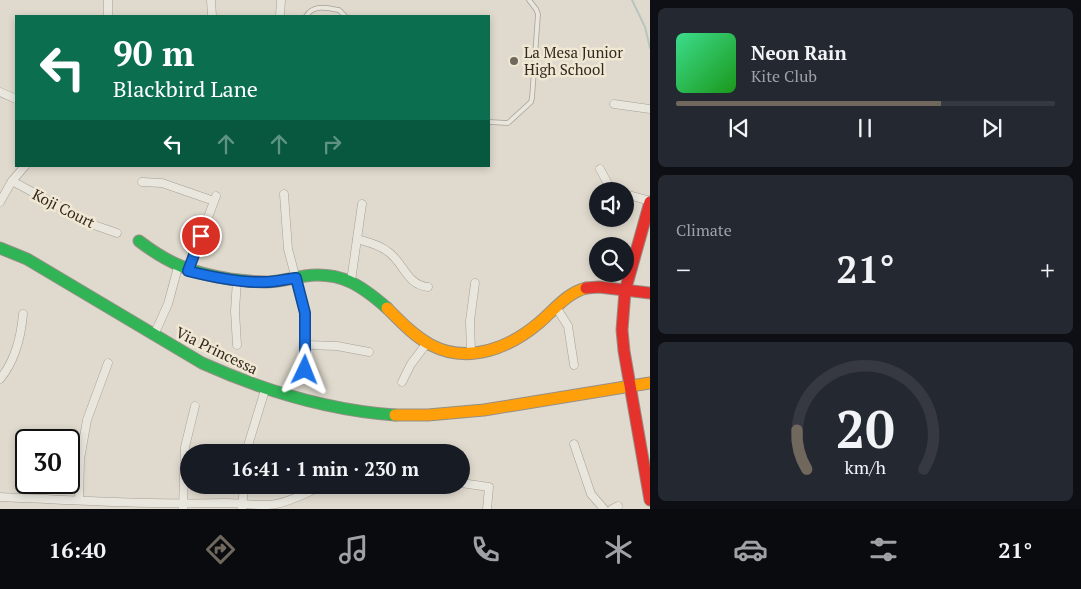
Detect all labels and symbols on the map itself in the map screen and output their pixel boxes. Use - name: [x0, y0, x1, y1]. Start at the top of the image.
- place label: La Mesa Junior High School: [524, 42, 623, 79]
- marker: La Mesa Junior High School: [508, 55, 520, 67]
- street label: Koji Court: [29, 184, 99, 232]
- pin: [180, 215, 222, 257]
- street label: Via Princessa: [173, 322, 262, 379]
- position arrow: [278, 343, 330, 395]
- speed limit sign: 30: [15, 429, 80, 494]

